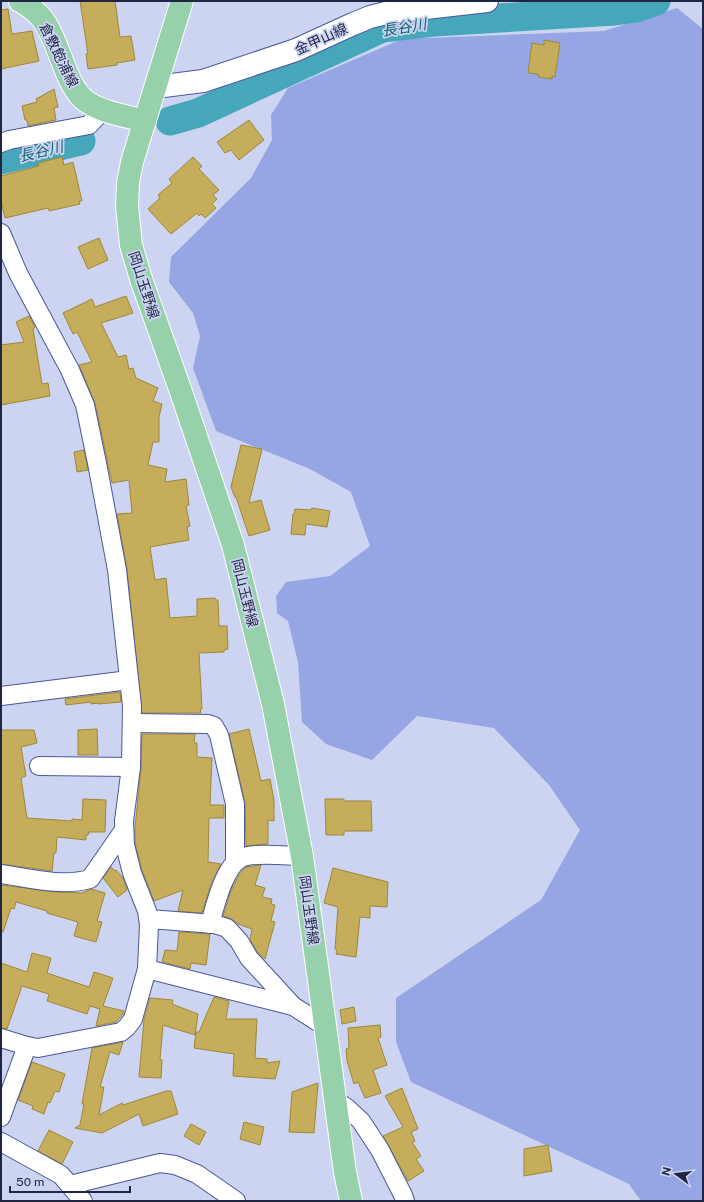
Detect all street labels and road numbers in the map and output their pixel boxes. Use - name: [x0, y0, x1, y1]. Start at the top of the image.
- street label: 倉敷飽浦線: [36, 20, 82, 90]
- street label: 金甲山線: [292, 20, 350, 58]
- street label: 岡山玉野線: [126, 249, 162, 321]
- street label: 岡山玉野線: [229, 557, 261, 629]
- street label: 岡山玉野線: [296, 874, 322, 946]

